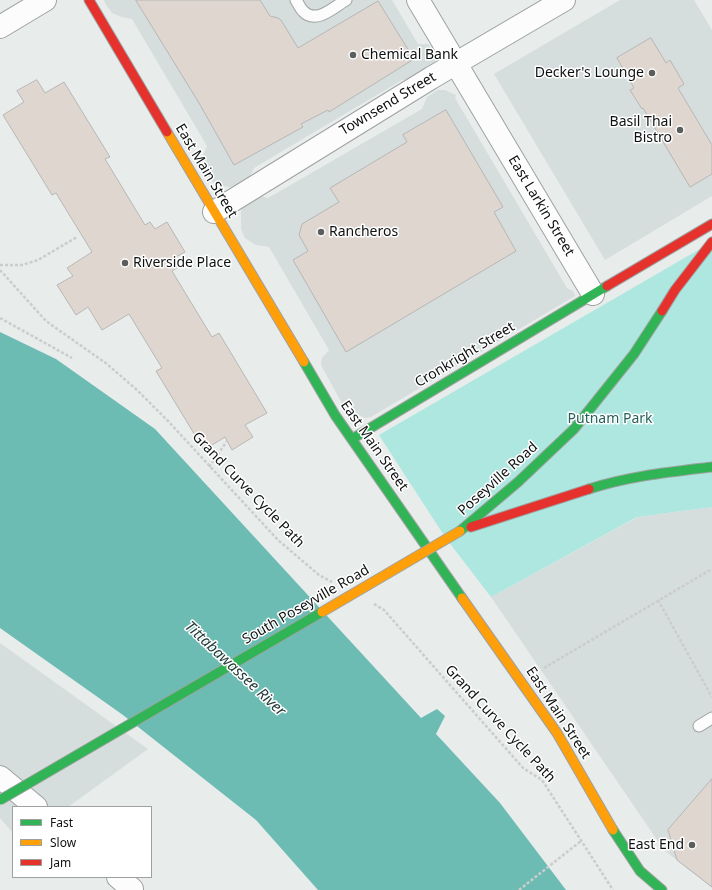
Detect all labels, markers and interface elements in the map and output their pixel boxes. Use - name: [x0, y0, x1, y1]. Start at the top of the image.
- place label: Chemical Bank: [361, 47, 458, 63]
- marker: Chemical Bank: [348, 50, 358, 60]
- place label: Decker's Lounge: [535, 65, 644, 81]
- marker: Decker's Lounge: [647, 68, 657, 78]
- street label: Townsend Street: [337, 69, 439, 139]
- place label: Basil Thai Bistro: [610, 114, 672, 146]
- street label: East Main Street: [171, 121, 241, 221]
- marker: Basil Thai Bistro: [675, 125, 685, 135]
- street label: East Larkin Street: [504, 153, 578, 259]
- place label: Rancheros: [329, 224, 398, 240]
- marker: Rancheros: [316, 227, 326, 237]
- place label: Riverside Place: [133, 255, 231, 271]
- marker: Riverside Place: [120, 258, 130, 268]
- street label: Cronkright Street: [412, 319, 518, 391]
- street label: East Main Street: [337, 398, 411, 494]
- park label: Putnam Park: [568, 411, 652, 427]
- street label: Grand Curve Cycle Path: [188, 429, 308, 551]
- street label: Poseyville Road: [455, 439, 541, 519]
- street label: South Poseyville Road: [240, 562, 372, 648]
- water label: Tittabawassee River: [181, 618, 289, 720]
- street label: Grand Curve Cycle Path: [441, 662, 559, 786]
- street label: East Main Street: [522, 664, 594, 762]
- legend: [12, 806, 152, 878]
- text: Fast: [50, 814, 73, 831]
- text: Slow: [50, 834, 76, 851]
- place label: East End: [628, 837, 684, 853]
- marker: East End: [687, 840, 697, 850]
- text: Jam: [50, 854, 71, 871]

